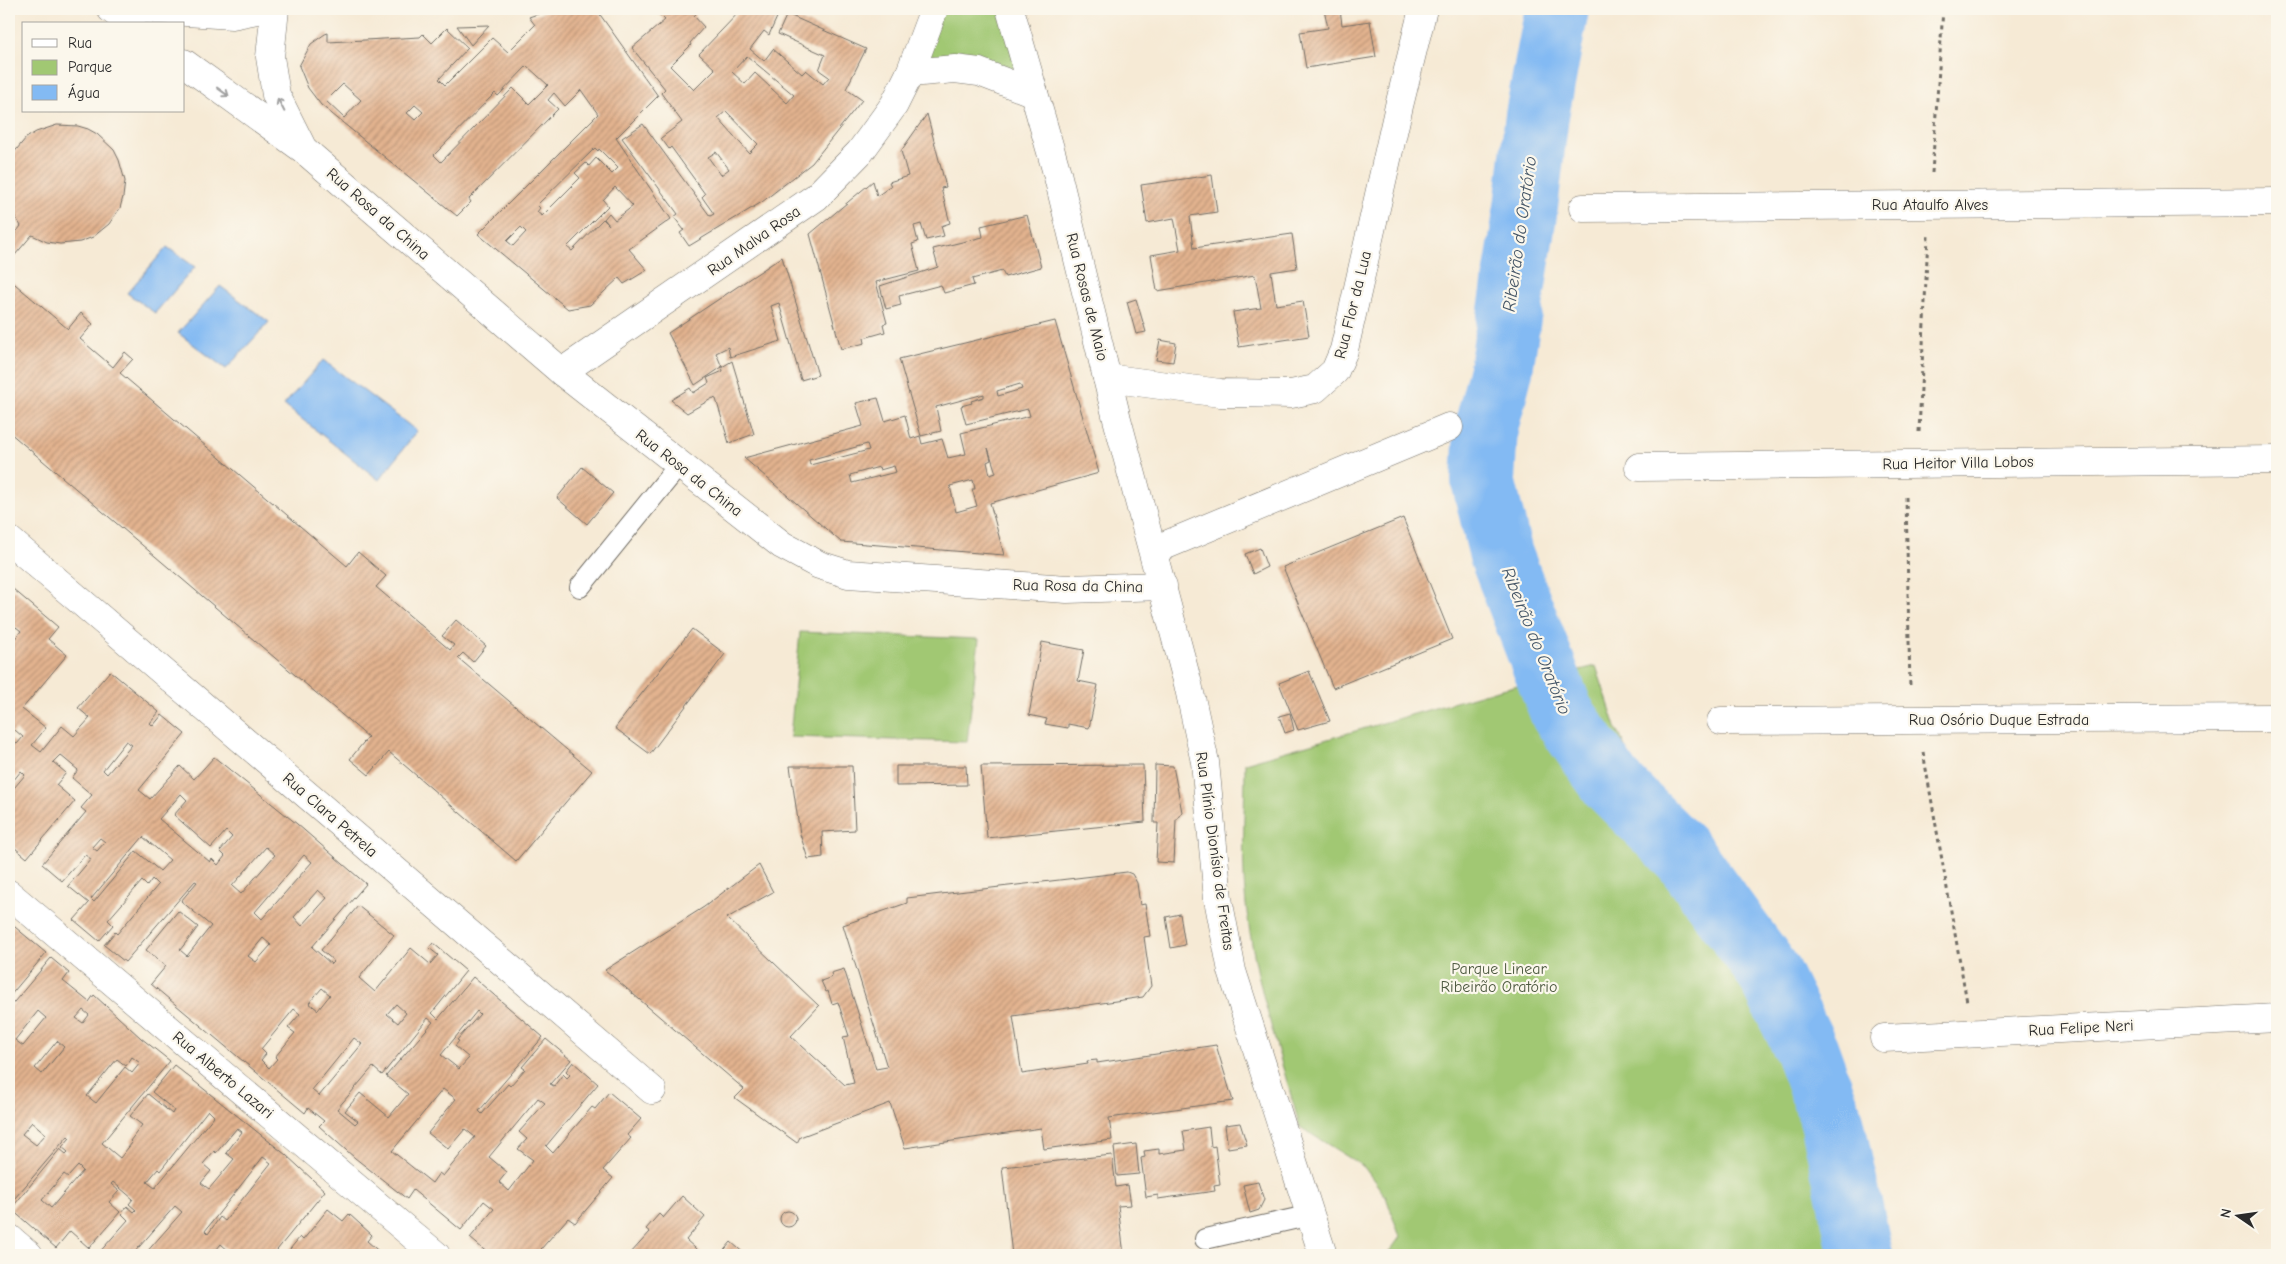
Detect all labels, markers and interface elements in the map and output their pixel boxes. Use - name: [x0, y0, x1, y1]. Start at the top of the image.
- legend: [22, 22, 185, 112]
- text: Rua: [68, 34, 92, 52]
- text: Parque: [68, 58, 113, 76]
- text: Água: [68, 83, 100, 102]
- one-way arrow: [216, 86, 229, 97]
- one-way arrow: [276, 98, 285, 113]
- water label: Ribeirão do Oratório: [1499, 155, 1541, 313]
- street label: Rua Rosa da China: [323, 164, 433, 264]
- street label: Rua Ataulfo Alves: [1872, 196, 1989, 214]
- street label: Rua Malva Rosa: [704, 202, 804, 280]
- street label: Rua Rosas de Maio: [1062, 231, 1112, 363]
- street label: Rua Flor da Lua: [1331, 249, 1375, 361]
- street label: Rua Rosa da China: [632, 426, 746, 520]
- street label: Rua Heitor Villa Lobos: [1882, 453, 2034, 473]
- water label: Ribeirão do Oratório: [1497, 564, 1575, 718]
- street label: Rua Rosa da China: [1013, 576, 1143, 596]
- street label: Rua Osório Duque Estrada: [1909, 711, 2089, 729]
- street label: Rua Plínio Dionísio de Freitas: [1192, 751, 1238, 952]
- street label: Rua Clara Petrela: [279, 769, 381, 861]
- park label: Parque Linear Ribeirão Oratório: [1441, 960, 1557, 996]
- street label: Rua Felipe Neri: [2028, 1016, 2134, 1040]
- street label: Rua Alberto Lazari: [169, 1028, 277, 1122]
- north arrow: [2214, 1192, 2264, 1242]
- text: N: [2217, 1207, 2235, 1220]

